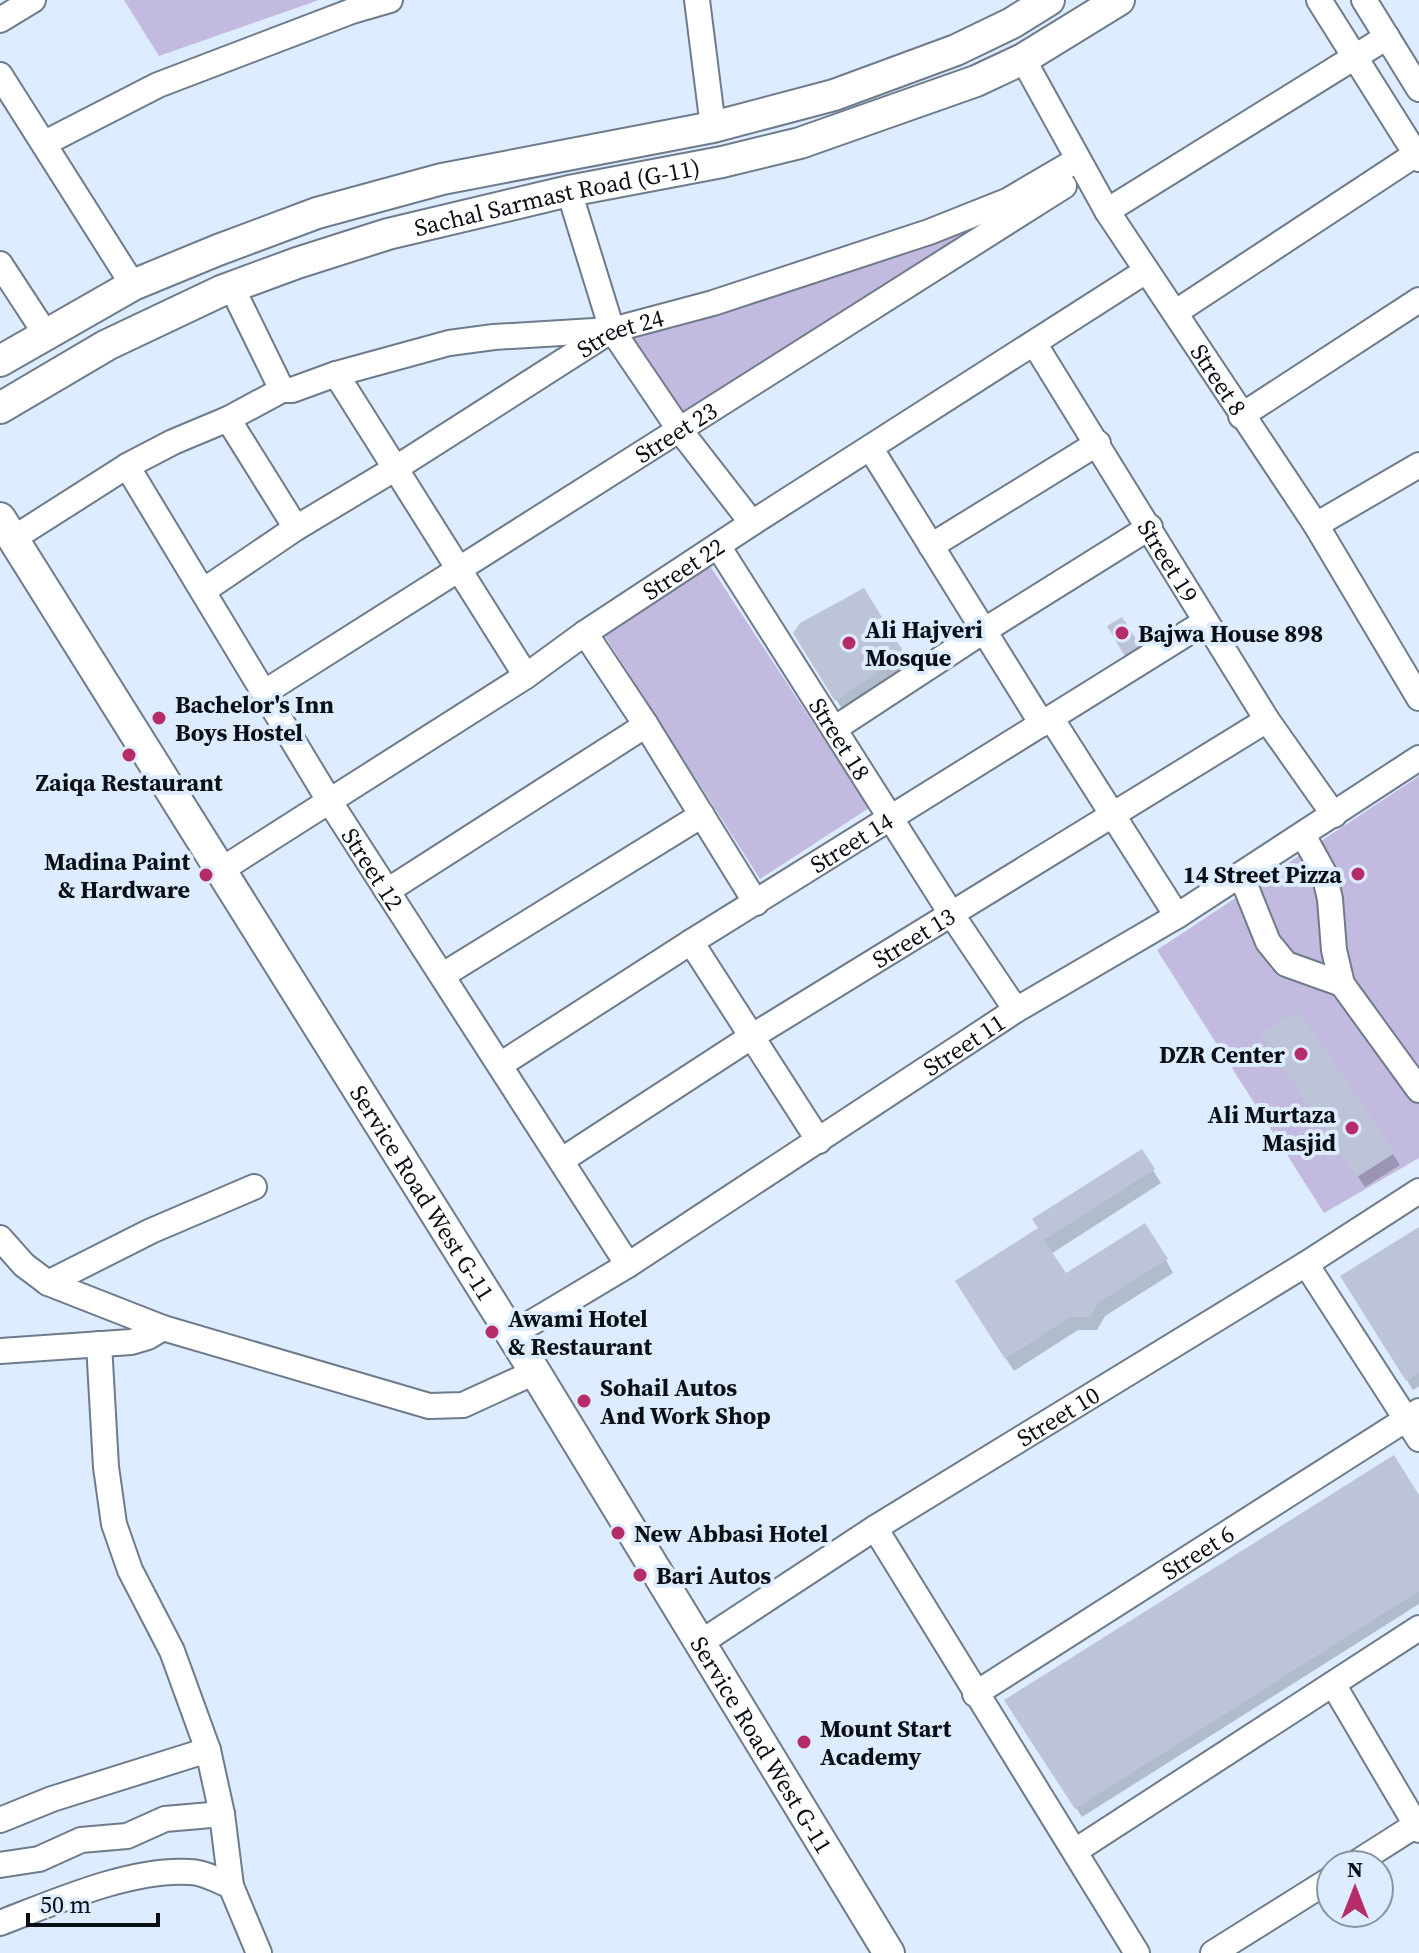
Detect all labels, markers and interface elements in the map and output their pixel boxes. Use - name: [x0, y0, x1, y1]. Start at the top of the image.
- street label: Sachal Sarmast Road (G-11): [411, 150, 703, 244]
- street label: Street 24: [570, 300, 667, 365]
- street label: Street 8: [1183, 337, 1255, 422]
- street label: Street 23: [628, 394, 723, 470]
- street label: Street 19: [1130, 513, 1207, 608]
- street label: Street 22: [636, 529, 731, 607]
- place label: Ali Hajveri Mosque: [865, 613, 983, 674]
- place label: Bajwa House 898: [1138, 617, 1323, 650]
- marker: Bajwa House 898: [1113, 624, 1131, 642]
- marker: Ali Hajveri Mosque: [840, 634, 858, 652]
- place label: Bachelor's Inn Boys Hostel: [175, 688, 334, 749]
- street label: Street 18: [802, 691, 879, 786]
- marker: Bachelor's Inn Boys Hostel: [150, 709, 168, 727]
- marker: Zaiqa Restaurant: [120, 746, 138, 764]
- place label: Zaiqa Restaurant: [36, 766, 223, 799]
- street label: Street 14: [804, 804, 899, 880]
- street label: Street 12: [334, 821, 412, 916]
- place label: Madina Paint & Hardware: [44, 845, 190, 906]
- place label: 14 Street Pizza: [1183, 858, 1342, 891]
- marker: 14 Street Pizza: [1349, 865, 1367, 883]
- marker: Madina Paint & Hardware: [197, 866, 215, 884]
- street label: Street 13: [866, 899, 961, 975]
- street label: Street 11: [916, 1005, 1011, 1083]
- place label: DZR Center: [1159, 1038, 1286, 1071]
- marker: DZR Center: [1292, 1045, 1310, 1063]
- street label: Service Road West G-11: [343, 1078, 503, 1307]
- place label: Ali Murtaza Masjid: [1208, 1098, 1336, 1159]
- marker: Ali Murtaza Masjid: [1343, 1119, 1361, 1137]
- place label: Awami Hotel & Restaurant: [508, 1302, 652, 1363]
- marker: Awami Hotel & Restaurant: [483, 1323, 501, 1341]
- place label: Sohail Autos And Work Shop: [600, 1371, 771, 1432]
- street label: Street 10: [1010, 1378, 1106, 1454]
- marker: Sohail Autos And Work Shop: [575, 1392, 593, 1410]
- place label: New Abbasi Hotel: [634, 1517, 828, 1550]
- street label: Street 6: [1155, 1517, 1240, 1587]
- marker: New Abbasi Hotel: [609, 1524, 627, 1542]
- place label: Bari Autos: [656, 1559, 771, 1592]
- marker: Bari Autos: [631, 1566, 649, 1584]
- street label: Service Road West G-11: [683, 1630, 841, 1859]
- place label: Mount Start Academy: [820, 1712, 952, 1773]
- marker: Mount Start Academy: [795, 1733, 813, 1751]
- north arrow: [1315, 1849, 1395, 1929]
- text: N: [1347, 1854, 1363, 1884]
- scale bar: [28, 1877, 158, 1927]
- text: 50 m: [40, 1888, 91, 1921]

